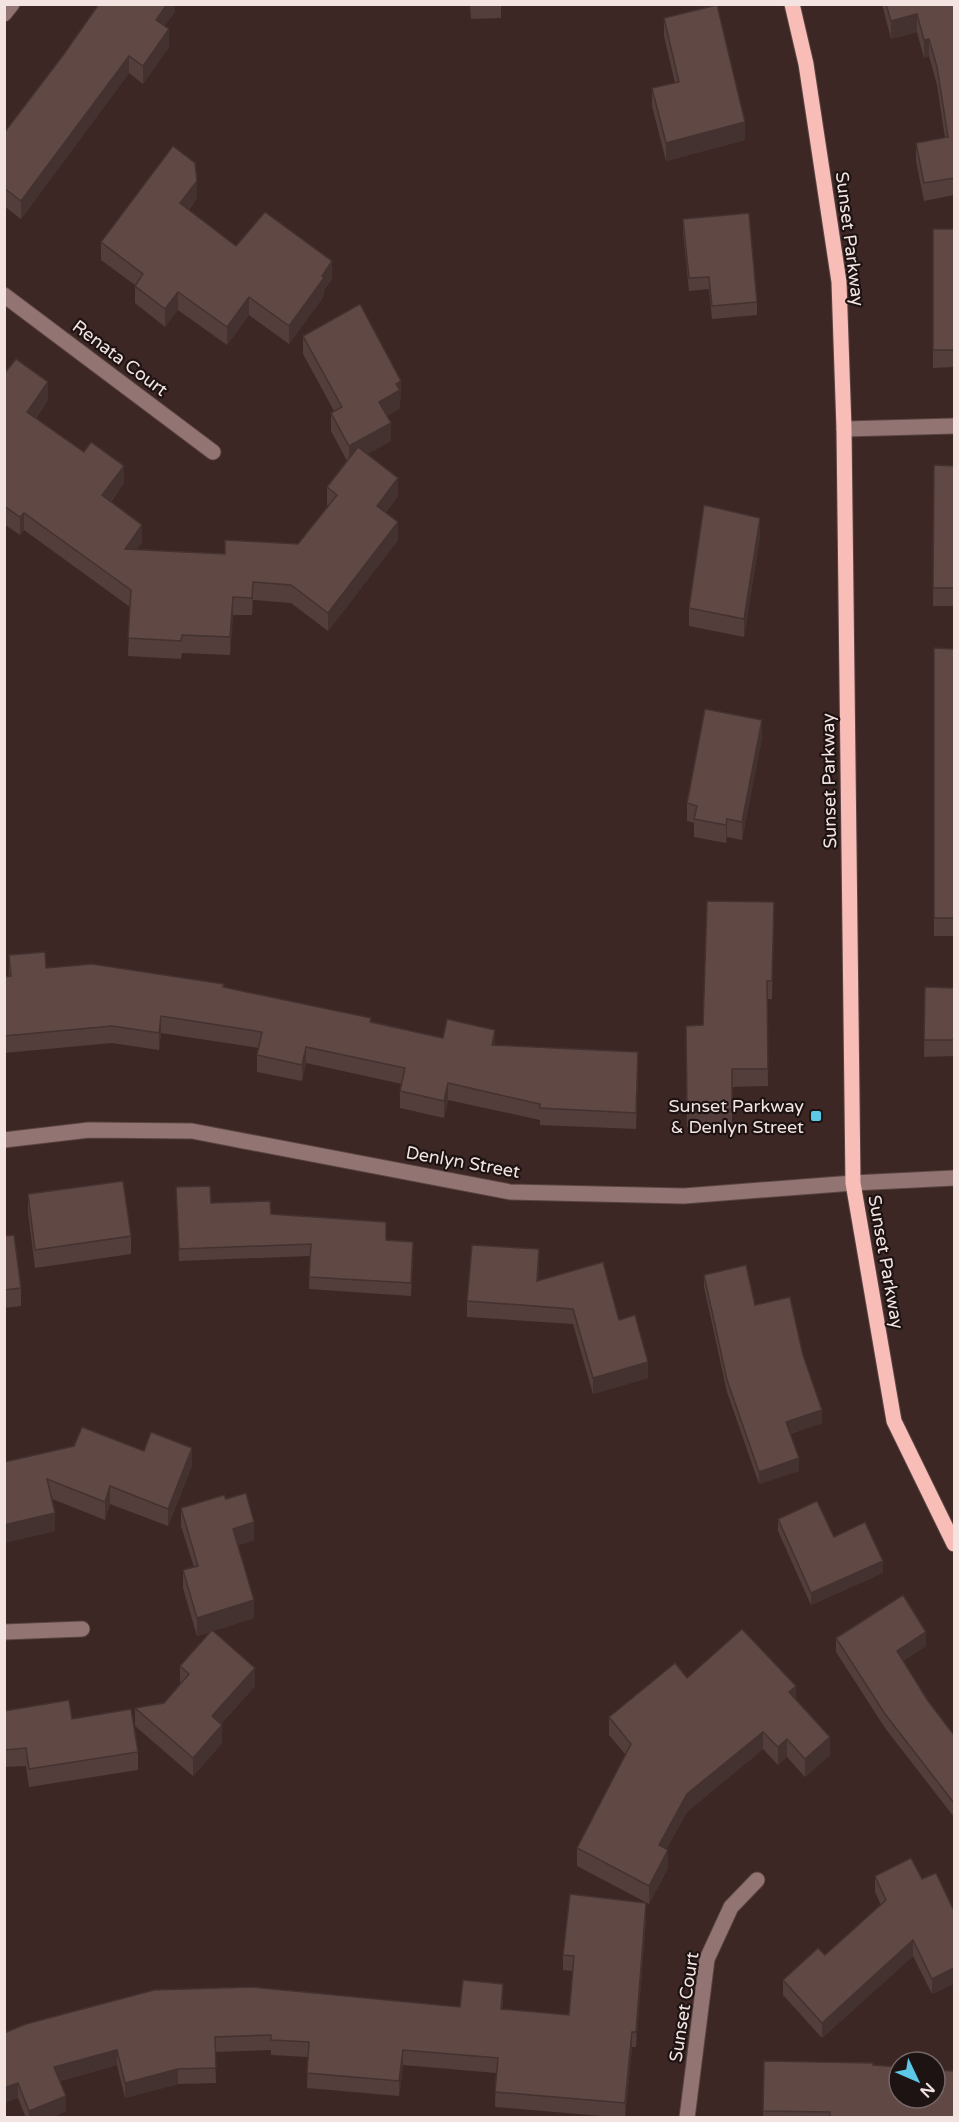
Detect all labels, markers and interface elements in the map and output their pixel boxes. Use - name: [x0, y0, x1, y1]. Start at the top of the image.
- street label: Sunset Parkway: [831, 170, 869, 308]
- street label: Renata Court: [68, 315, 172, 401]
- street label: Sunset Parkway: [817, 713, 841, 849]
- place label: Sunset Parkway & Denlyn Street: [669, 1095, 804, 1138]
- marker: Sunset Parkway & Denlyn Street: [809, 1109, 823, 1123]
- street label: Denlyn Street: [404, 1141, 522, 1183]
- street label: Sunset Parkway: [863, 1193, 909, 1331]
- street label: Sunset Court: [664, 1950, 704, 2064]
- north arrow: [887, 2050, 947, 2110]
- text: N: [915, 2078, 939, 2101]

